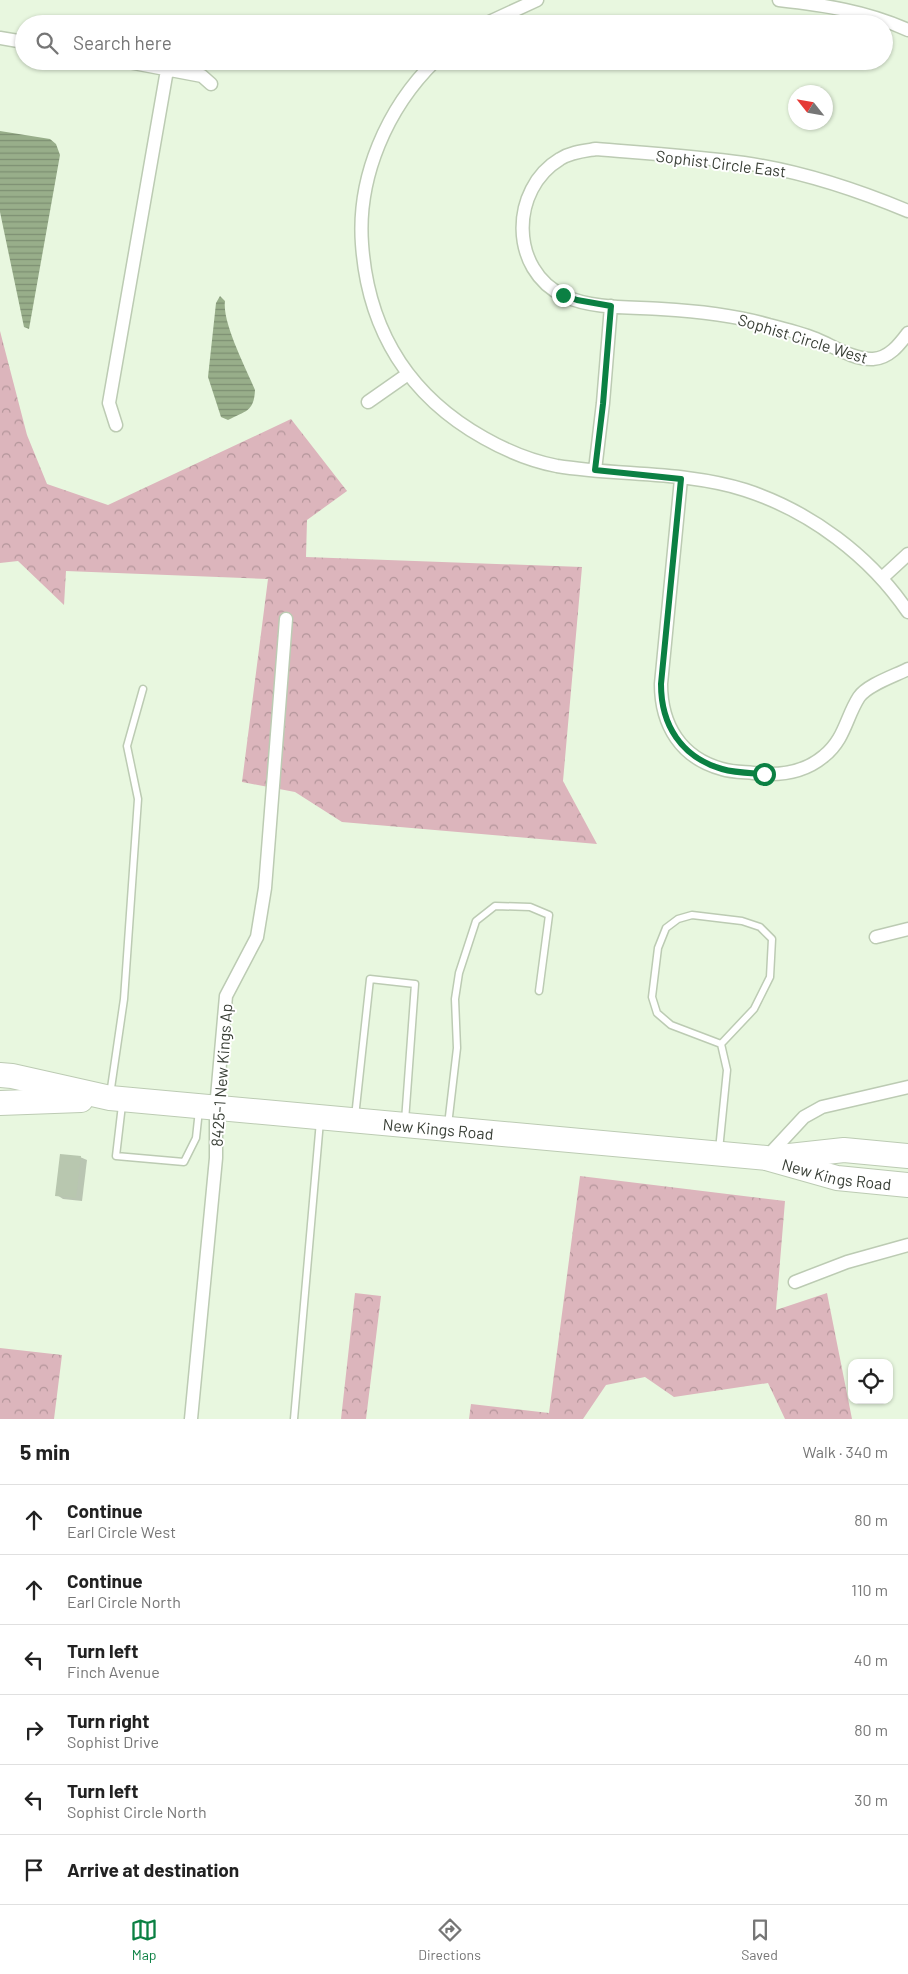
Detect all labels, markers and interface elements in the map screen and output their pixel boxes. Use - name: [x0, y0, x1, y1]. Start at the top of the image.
- search box: [15, 15, 893, 70]
- icon: search: [33, 29, 61, 57]
- text: Search here: [73, 31, 172, 54]
- north arrow: [788, 85, 833, 130]
- street label: Sophist Circle East: [655, 146, 787, 180]
- route end: [552, 284, 575, 307]
- street label: Sophist Circle West: [736, 309, 870, 367]
- route start: [753, 763, 776, 786]
- street label: 8425-1 New Kings Ap: [207, 1003, 235, 1147]
- street label: New Kings Road: [382, 1113, 494, 1143]
- street label: New Kings Road: [780, 1154, 892, 1193]
- map controls: [848, 1359, 893, 1404]
- button: locate: [848, 1359, 893, 1404]
- text: 5 min: [20, 1439, 70, 1464]
- text: Walk · 340 m: [803, 1442, 888, 1461]
- text: Continue: [67, 1499, 143, 1522]
- icon: ahead: [20, 1506, 48, 1534]
- text: 80 m: [854, 1510, 888, 1529]
- text: Earl Circle West: [67, 1522, 176, 1541]
- text: Continue: [67, 1569, 143, 1592]
- icon: ahead: [20, 1576, 48, 1604]
- text: 110 m: [851, 1580, 888, 1599]
- text: Earl Circle North: [67, 1592, 181, 1611]
- text: Turn left: [67, 1639, 138, 1662]
- icon: left: [20, 1646, 48, 1674]
- text: 40 m: [854, 1650, 888, 1669]
- text: Finch Avenue: [67, 1662, 160, 1681]
- text: Turn right: [67, 1709, 149, 1732]
- icon: right: [20, 1716, 48, 1744]
- text: 80 m: [854, 1720, 888, 1739]
- text: Sophist Drive: [67, 1732, 159, 1751]
- text: Turn left: [67, 1779, 138, 1802]
- icon: left: [20, 1786, 48, 1814]
- text: 30 m: [854, 1790, 888, 1809]
- text: Sophist Circle North: [67, 1802, 207, 1821]
- icon: arrive: [20, 1856, 48, 1884]
- text: Arrive at destination: [67, 1858, 239, 1881]
- tab: Map: [130, 1916, 158, 1963]
- tab: Directions: [418, 1916, 481, 1963]
- tab: Saved: [741, 1916, 778, 1963]

